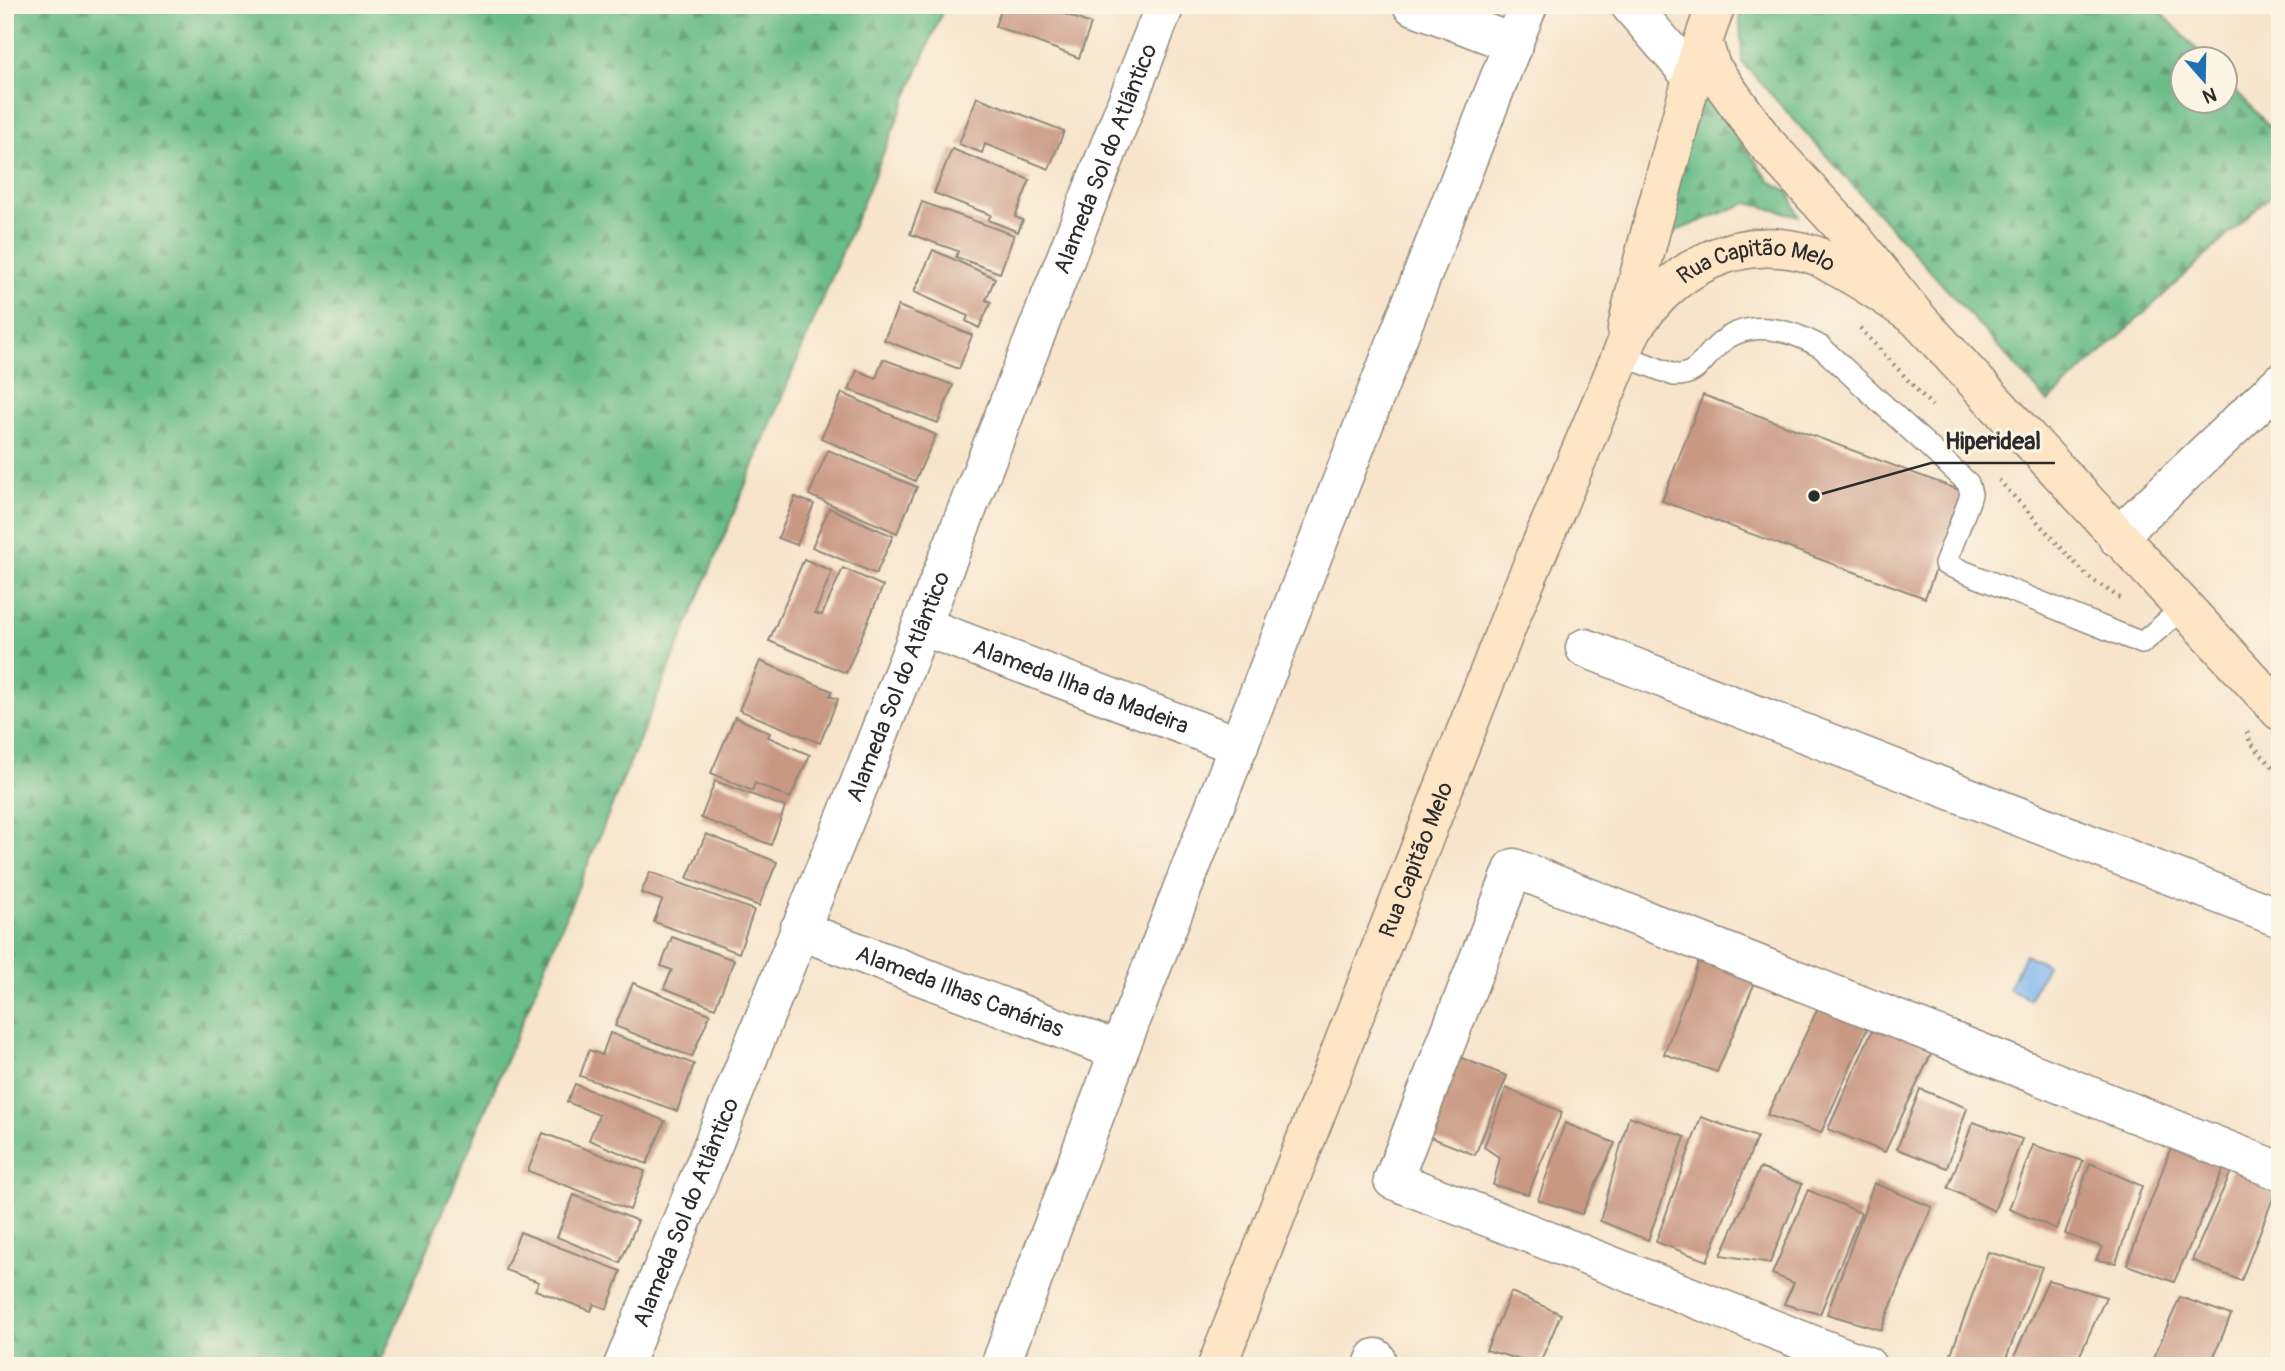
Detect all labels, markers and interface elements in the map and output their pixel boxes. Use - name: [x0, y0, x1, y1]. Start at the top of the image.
- street label: Alameda Sol do Atlântico: [1047, 39, 1163, 278]
- north arrow: [2170, 46, 2240, 116]
- text: N: [2199, 82, 2220, 109]
- street label: Rua Capitão Melo: [1671, 233, 1841, 290]
- callout: Hiperideal: [1931, 418, 2055, 463]
- text: Hiperideal: [1945, 427, 2041, 456]
- street label: Alameda Sol do Atlântico: [839, 567, 956, 806]
- street label: Alameda Ilha da Madeira: [969, 632, 1193, 740]
- street label: Rua Capitão Melo: [1372, 778, 1459, 942]
- street label: Alameda Ilhas Canárias: [852, 938, 1068, 1043]
- street label: Alameda Sol do Atlântico: [626, 1093, 745, 1331]

